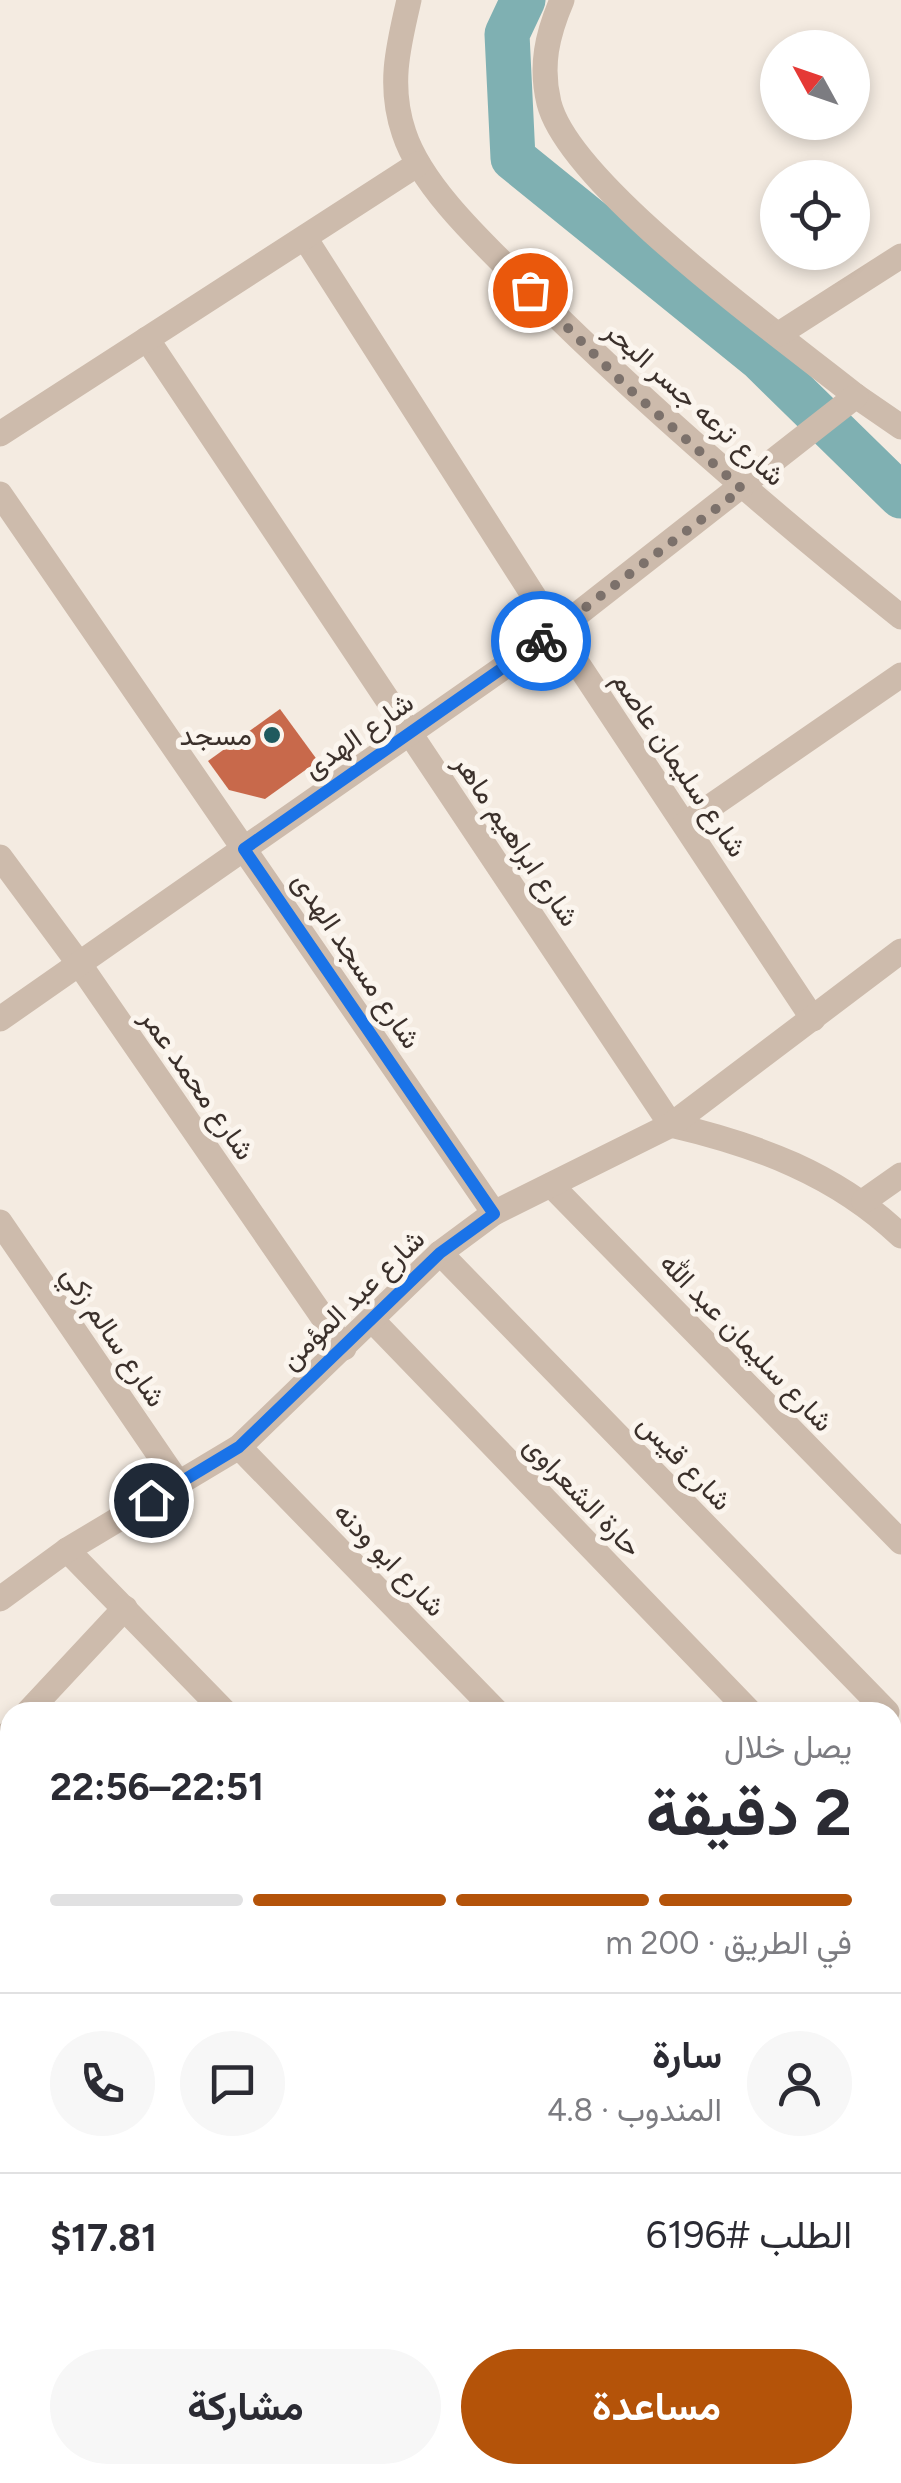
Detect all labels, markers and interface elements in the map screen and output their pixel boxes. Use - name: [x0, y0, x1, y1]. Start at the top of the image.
- north arrow: [760, 30, 870, 140]
- map controls: [760, 30, 870, 270]
- button: locate: [760, 160, 870, 270]
- pin: [488, 248, 573, 333]
- icon: bag: [503, 263, 558, 318]
- street label: شارع ترعه جسر البحر: [596, 312, 792, 494]
- courier: [491, 591, 591, 691]
- icon: bike: [514, 614, 569, 669]
- street label: شارع سليمان عاصم: [604, 665, 755, 864]
- street label: شارع الهدى: [296, 685, 421, 787]
- place label: مسجد: [179, 718, 252, 752]
- marker: مسجد: [261, 724, 283, 746]
- street label: شارع ابراهيم ماهر: [445, 747, 587, 934]
- street label: شارع مسجد الهدى: [284, 865, 429, 1056]
- street label: شارع محمد عمر: [131, 1001, 263, 1167]
- street label: شارع عبد المؤمن: [273, 1222, 433, 1378]
- street label: شارع سليمان عبد الله: [652, 1246, 841, 1440]
- street label: شارع سالم زكي: [49, 1259, 174, 1416]
- street label: شارع قيس: [629, 1407, 739, 1519]
- street label: حارة الشعراوى: [516, 1428, 649, 1564]
- pin: [109, 1458, 194, 1543]
- icon: home: [124, 1473, 179, 1528]
- street label: شارع ابو ودنه: [326, 1495, 453, 1625]
- text: يصل خلال: [724, 1728, 852, 1766]
- text: 22:51–22:56: [50, 1764, 264, 1810]
- text: 2 دقيقة: [646, 1773, 852, 1851]
- text: في الطريق · 200 m: [605, 1924, 852, 1962]
- button: phone: [50, 2031, 155, 2136]
- button: chat: [180, 2031, 285, 2136]
- button: person: [747, 2031, 852, 2136]
- text: سارة: [652, 2032, 722, 2078]
- text: المندوب · 4.8: [547, 2091, 722, 2129]
- text: الطلب #6196: [646, 2212, 852, 2258]
- text: $17.81: [50, 2215, 157, 2261]
- button: مشاركة: [50, 2349, 441, 2464]
- button: مساعدة: [461, 2349, 852, 2464]

